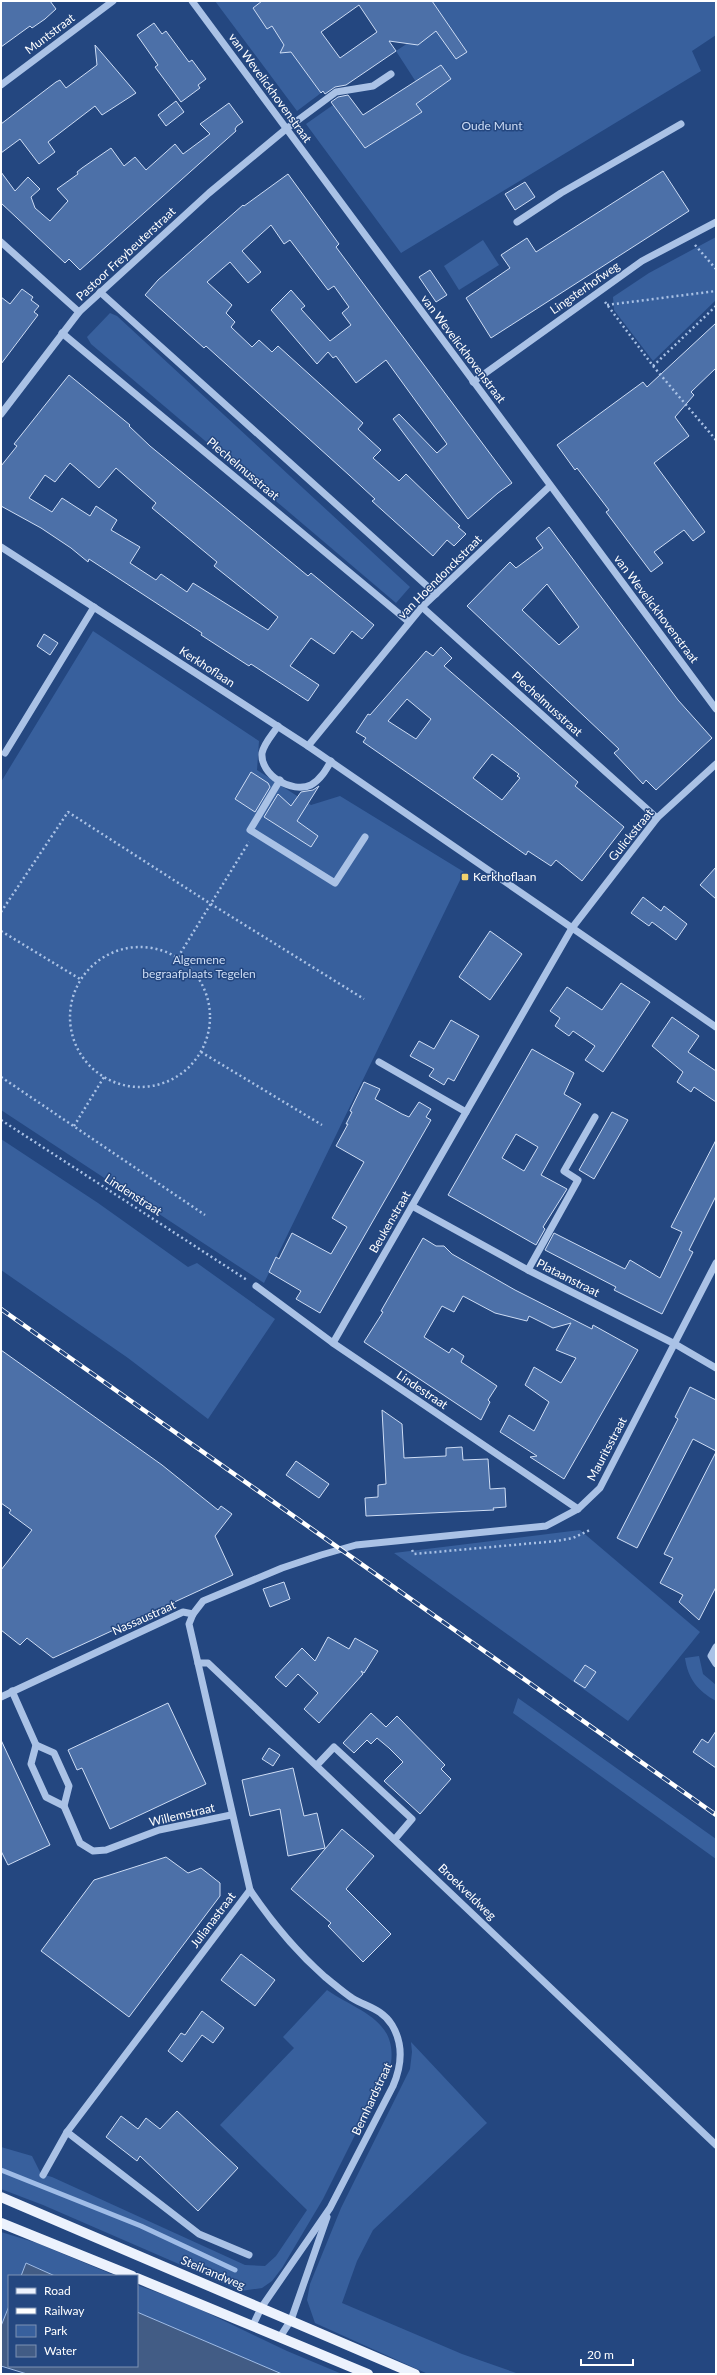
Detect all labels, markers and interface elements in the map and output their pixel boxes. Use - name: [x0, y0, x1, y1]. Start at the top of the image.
- street label: Muntstraat: [22, 10, 78, 57]
- street label: van Wevelickhovenstraat: [226, 30, 316, 146]
- park label: Oude Munt: [462, 118, 523, 133]
- street label: Pastoor Freybeuterstraat: [73, 203, 179, 304]
- street label: Lingsterhofweg: [547, 258, 622, 317]
- street label: van Wevelickhovenstraat: [418, 292, 509, 406]
- street label: Plechelmusstraat: [204, 434, 283, 504]
- street label: van Hoendonckstraat: [395, 531, 485, 622]
- street label: van Wevelickhovenstraat: [611, 552, 702, 666]
- street label: Kerkhoflaan: [177, 643, 238, 690]
- street label: Plechelmusstraat: [509, 668, 586, 740]
- street label: Gulickstraat: [605, 805, 657, 864]
- place label: Kerkhoflaan: [473, 869, 536, 884]
- marker: Kerkhoflaan: [460, 872, 470, 882]
- park label: Algemene begraafplaats Tegelen: [142, 952, 256, 981]
- street label: Lindenstraat: [102, 1170, 165, 1219]
- street label: Beukenstraat: [366, 1187, 414, 1256]
- street label: Plataanstraat: [534, 1255, 603, 1300]
- street label: Lindestraat: [394, 1367, 451, 1413]
- street label: Mauritsstraat: [583, 1414, 630, 1483]
- street label: Nassaustraat: [110, 1597, 179, 1638]
- street label: Willemstraat: [148, 1800, 217, 1829]
- street label: Broekveldweg: [435, 1860, 499, 1923]
- street label: Julianastraat: [187, 1888, 239, 1951]
- street label: Bernhardstraat: [348, 2059, 395, 2138]
- street label: Steilrandweg: [179, 2252, 247, 2293]
- legend: [8, 2275, 138, 2367]
- text: Road: [44, 2283, 71, 2298]
- text: Railway: [44, 2303, 85, 2318]
- text: Park: [44, 2323, 68, 2338]
- scale bar: [581, 2341, 633, 2367]
- text: Water: [44, 2343, 77, 2358]
- text: 20 m: [587, 2347, 614, 2362]

